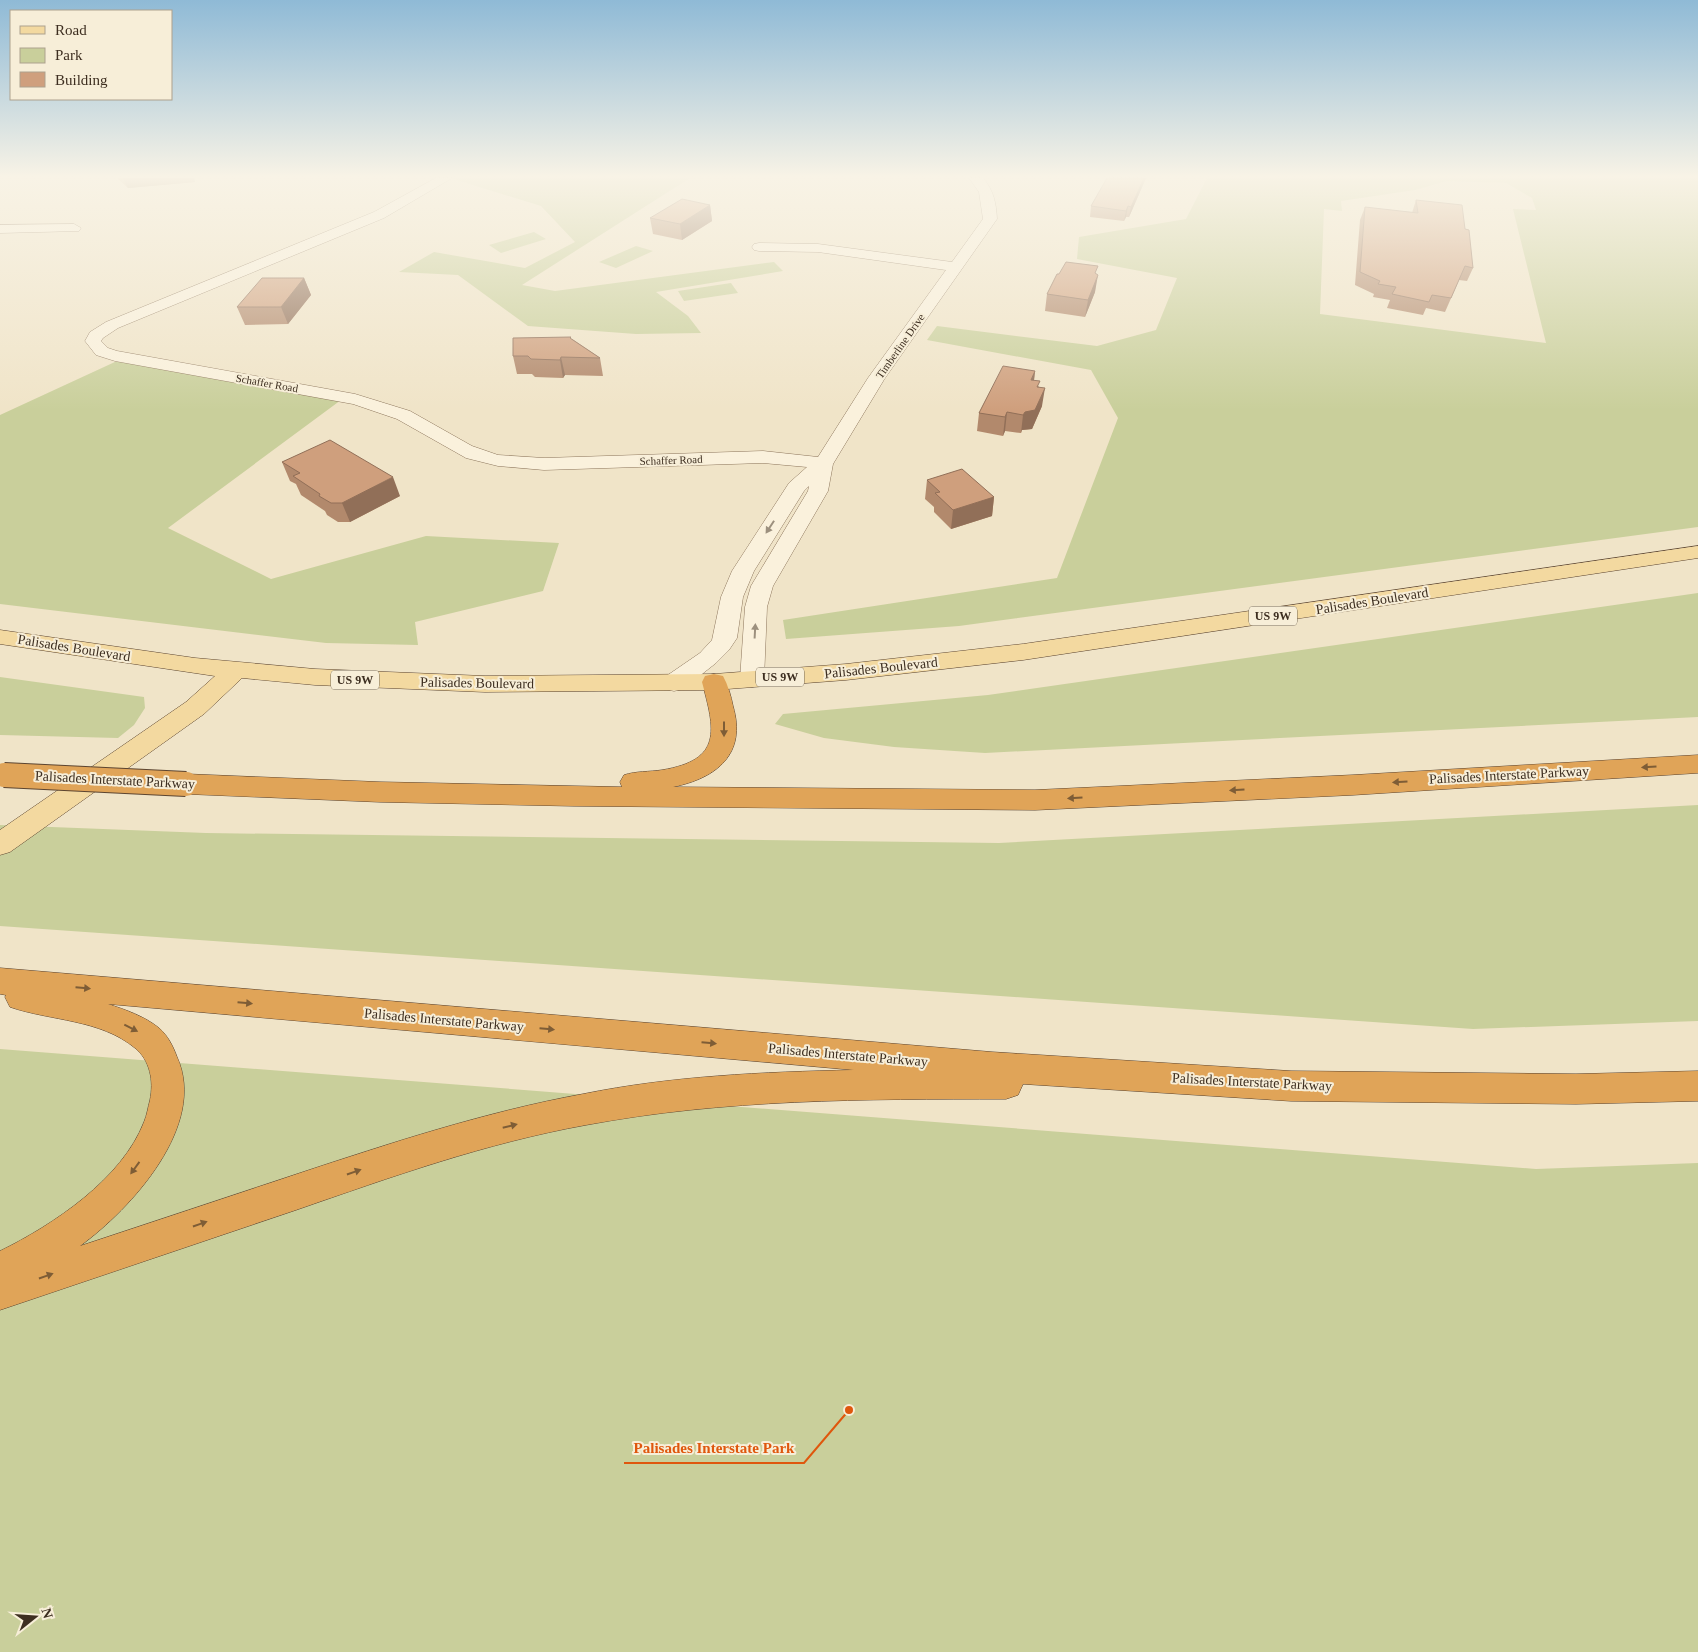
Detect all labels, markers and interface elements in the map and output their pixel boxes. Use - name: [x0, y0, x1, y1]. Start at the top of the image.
- legend: [10, 10, 172, 100]
- text: Road: [55, 22, 87, 38]
- text: Park: [55, 47, 83, 63]
- text: Building: [55, 72, 108, 88]
- street label: Timberline Drive: [873, 311, 927, 381]
- street label: Schaffer Road: [235, 372, 300, 394]
- street label: Schaffer Road: [639, 453, 703, 467]
- one-way arrow: [766, 521, 775, 534]
- street label: Palisades Boulevard: [1315, 585, 1429, 617]
- road number: US 9W: [1249, 606, 1297, 626]
- one-way arrow: [751, 622, 759, 638]
- street label: Palisades Boulevard: [17, 632, 131, 664]
- street label: Palisades Boulevard: [824, 655, 938, 681]
- road number: US 9W: [756, 668, 804, 686]
- road number: US 9W: [331, 670, 379, 690]
- street label: Palisades Boulevard: [420, 675, 534, 691]
- one-way arrow: [720, 721, 728, 737]
- street label: Palisades Interstate Parkway: [1429, 763, 1589, 787]
- one-way arrow: [1641, 763, 1657, 771]
- street label: Palisades Interstate Parkway: [35, 768, 195, 792]
- one-way arrow: [1392, 778, 1408, 786]
- one-way arrow: [1229, 787, 1245, 795]
- one-way arrow: [1067, 794, 1083, 802]
- one-way arrow: [76, 985, 92, 993]
- one-way arrow: [238, 999, 254, 1007]
- street label: Palisades Interstate Parkway: [364, 1006, 524, 1034]
- one-way arrow: [124, 1024, 138, 1032]
- one-way arrow: [539, 1025, 555, 1033]
- one-way arrow: [701, 1039, 717, 1047]
- street label: Palisades Interstate Parkway: [768, 1041, 928, 1069]
- street label: Palisades Interstate Parkway: [1172, 1070, 1332, 1094]
- one-way arrow: [503, 1122, 518, 1130]
- one-way arrow: [130, 1161, 141, 1174]
- one-way arrow: [347, 1168, 362, 1175]
- one-way arrow: [193, 1220, 208, 1227]
- one-way arrow: [39, 1271, 54, 1279]
- callout: Palisades Interstate Park: [624, 1433, 804, 1463]
- text: Palisades Interstate Park: [634, 1440, 795, 1456]
- north arrow: [10, 1592, 60, 1642]
- text: N: [38, 1606, 56, 1620]

